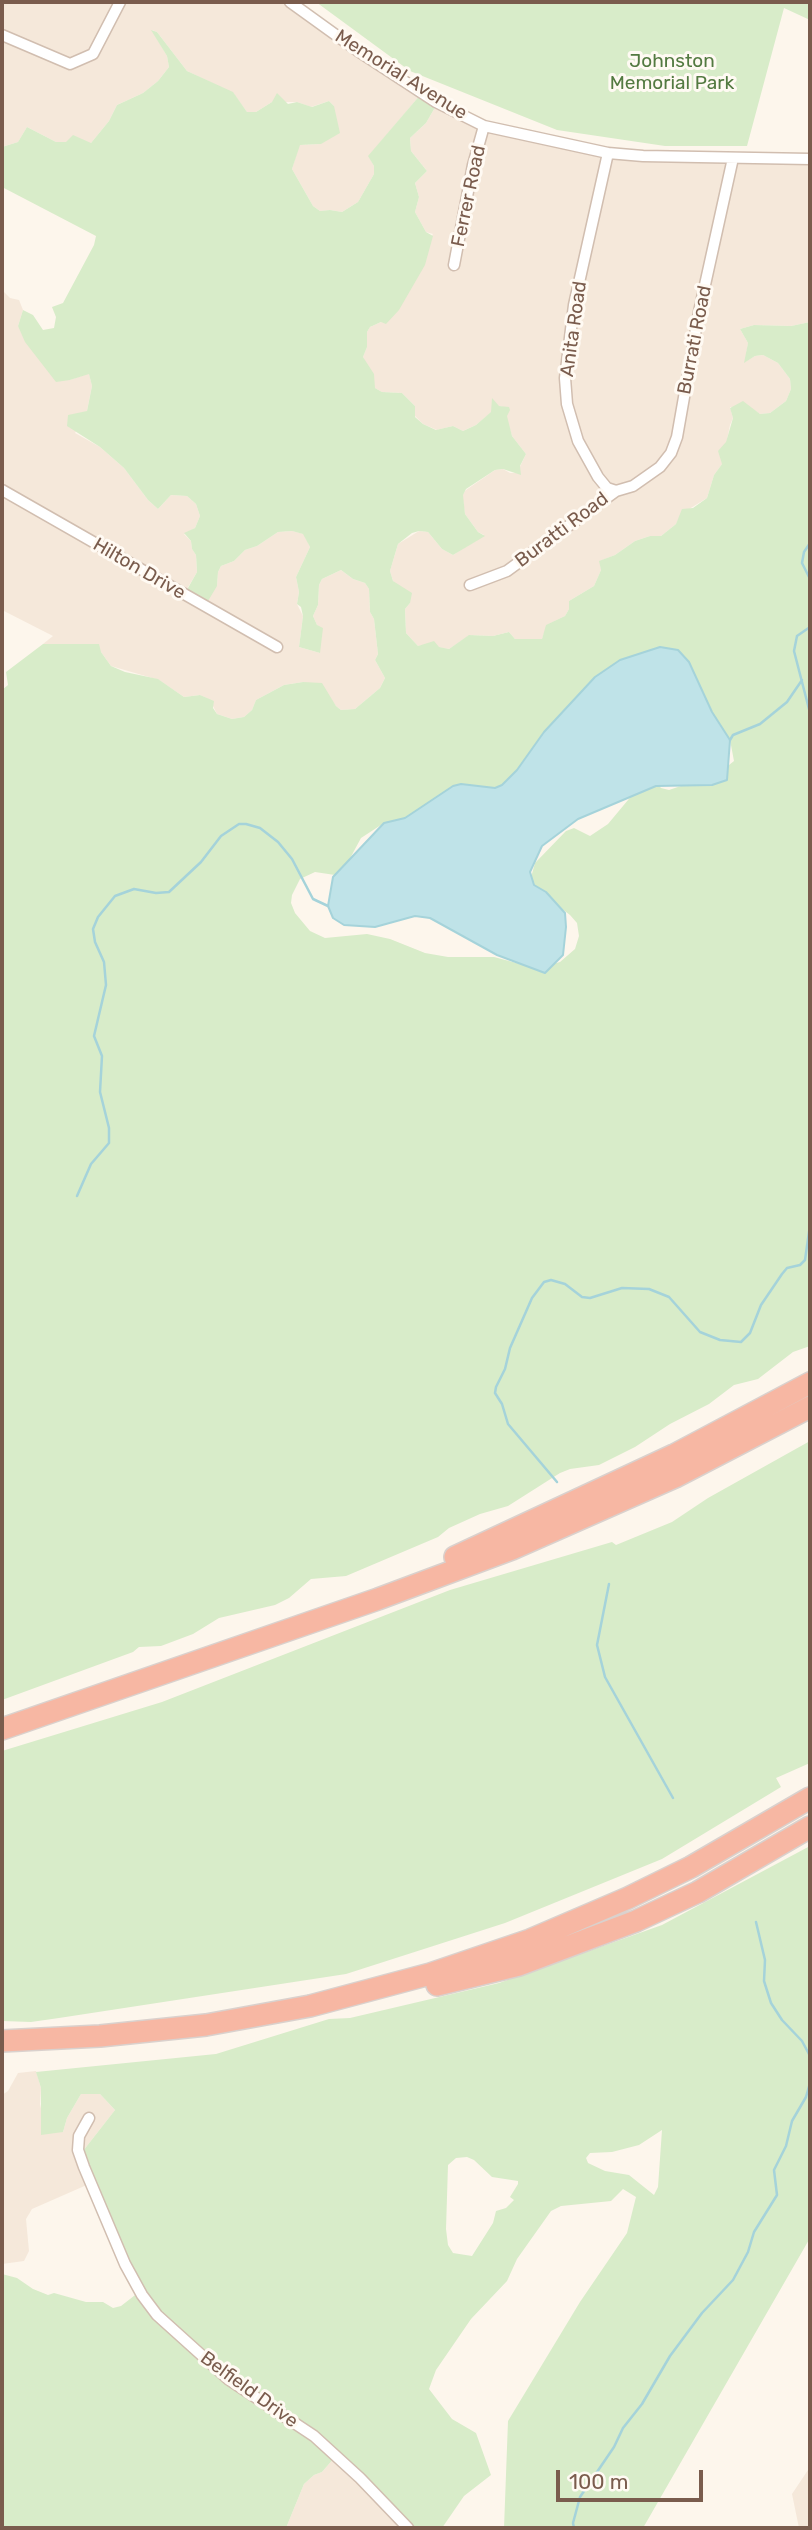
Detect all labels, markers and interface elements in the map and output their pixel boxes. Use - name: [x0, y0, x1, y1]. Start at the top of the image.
- street label: Memorial Avenue: [331, 25, 471, 125]
- park label: Johnston Memorial Park: [610, 51, 734, 95]
- street label: Ferrer Road: [447, 143, 491, 249]
- street label: Anita Road: [556, 280, 592, 378]
- street label: Burrati Road: [673, 284, 717, 396]
- street label: Buratti Road: [511, 488, 613, 572]
- street label: Hilton Drive: [89, 533, 189, 605]
- street label: Belfield Drive: [196, 2347, 302, 2433]
- scale bar: [560, 2456, 707, 2500]
- text: 100 m: [569, 2469, 628, 2494]

